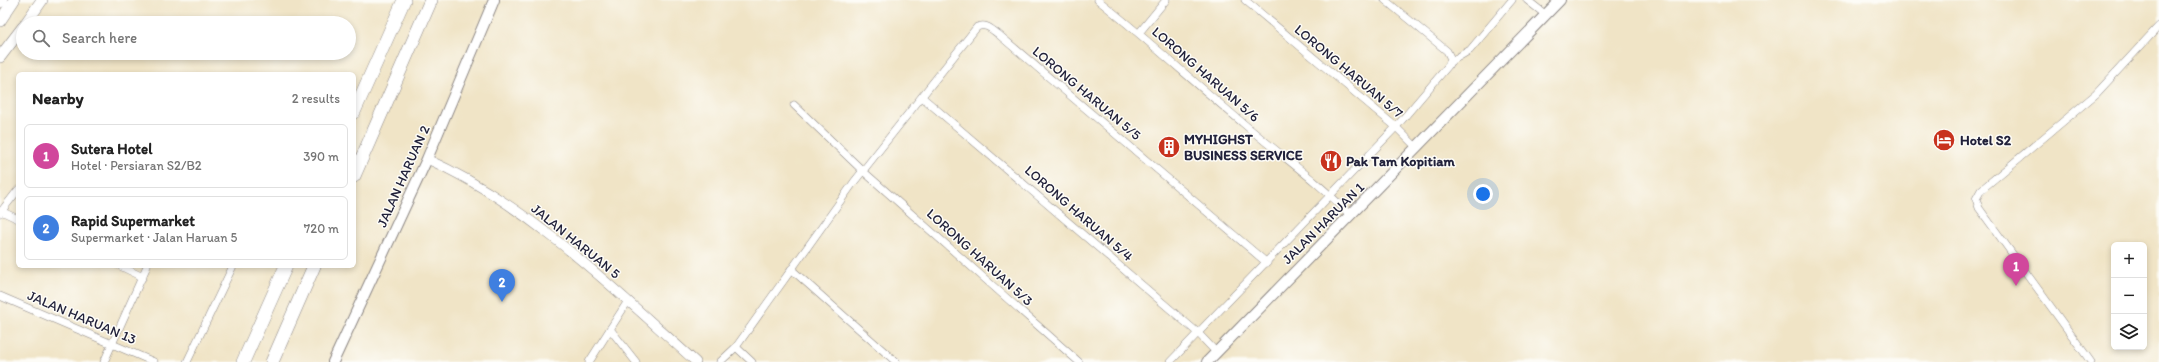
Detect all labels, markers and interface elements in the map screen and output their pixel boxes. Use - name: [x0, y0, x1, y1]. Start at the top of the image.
- search box: [16, 16, 356, 60]
- street label: LORONG HARUAN 5/7: [1291, 21, 1406, 122]
- street label: LORONG HARUAN 5/6: [1148, 23, 1263, 126]
- icon: search: [30, 27, 52, 49]
- text: Search here: [62, 29, 137, 47]
- street label: LORONG HARUAN 5/5: [1029, 43, 1145, 144]
- text: Nearby: [32, 88, 84, 108]
- text: 2 results: [292, 91, 340, 106]
- street label: JALAN HARUAN 2: [373, 122, 434, 230]
- hotel icon: Hotel S2: [1931, 127, 1957, 153]
- place label: MYHIGHST BUSINESS SERVICE: [1184, 131, 1303, 164]
- place label: Hotel S2: [1960, 132, 2012, 149]
- building icon: MYHIGHST BUSINESS SERVICE: [1156, 134, 1182, 160]
- text: Sutera Hotel: [71, 140, 152, 158]
- restaurant icon: Pak Tam Kopitiam: [1318, 148, 1344, 174]
- text: 1: [43, 149, 49, 164]
- text: 390 m: [303, 149, 339, 164]
- place label: Pak Tam Kopitiam: [1346, 153, 1456, 170]
- text: Hotel · Persiaran S2/B2: [71, 158, 202, 173]
- street label: LORONG HARUAN 5/4: [1021, 162, 1137, 265]
- street label: JALAN HARUAN 1: [1279, 179, 1368, 268]
- your location: [1473, 184, 1493, 204]
- street label: JALAN HARUAN 5: [528, 200, 624, 283]
- street label: LORONG HARUAN 5/3: [923, 205, 1037, 310]
- text: Rapid Supermarket: [71, 212, 195, 230]
- text: 2: [43, 221, 49, 236]
- text: 720 m: [304, 221, 339, 236]
- text: Supermarket · Jalan Haruan 5: [71, 230, 237, 245]
- map controls: [2111, 242, 2147, 350]
- button: +: [2111, 242, 2147, 278]
- pin: 1: [2003, 253, 2029, 286]
- pin: 2: [489, 269, 515, 302]
- button: −: [2111, 278, 2147, 314]
- street label: JALAN HARUAN 13: [25, 287, 139, 348]
- button: layers: [2111, 314, 2147, 350]

